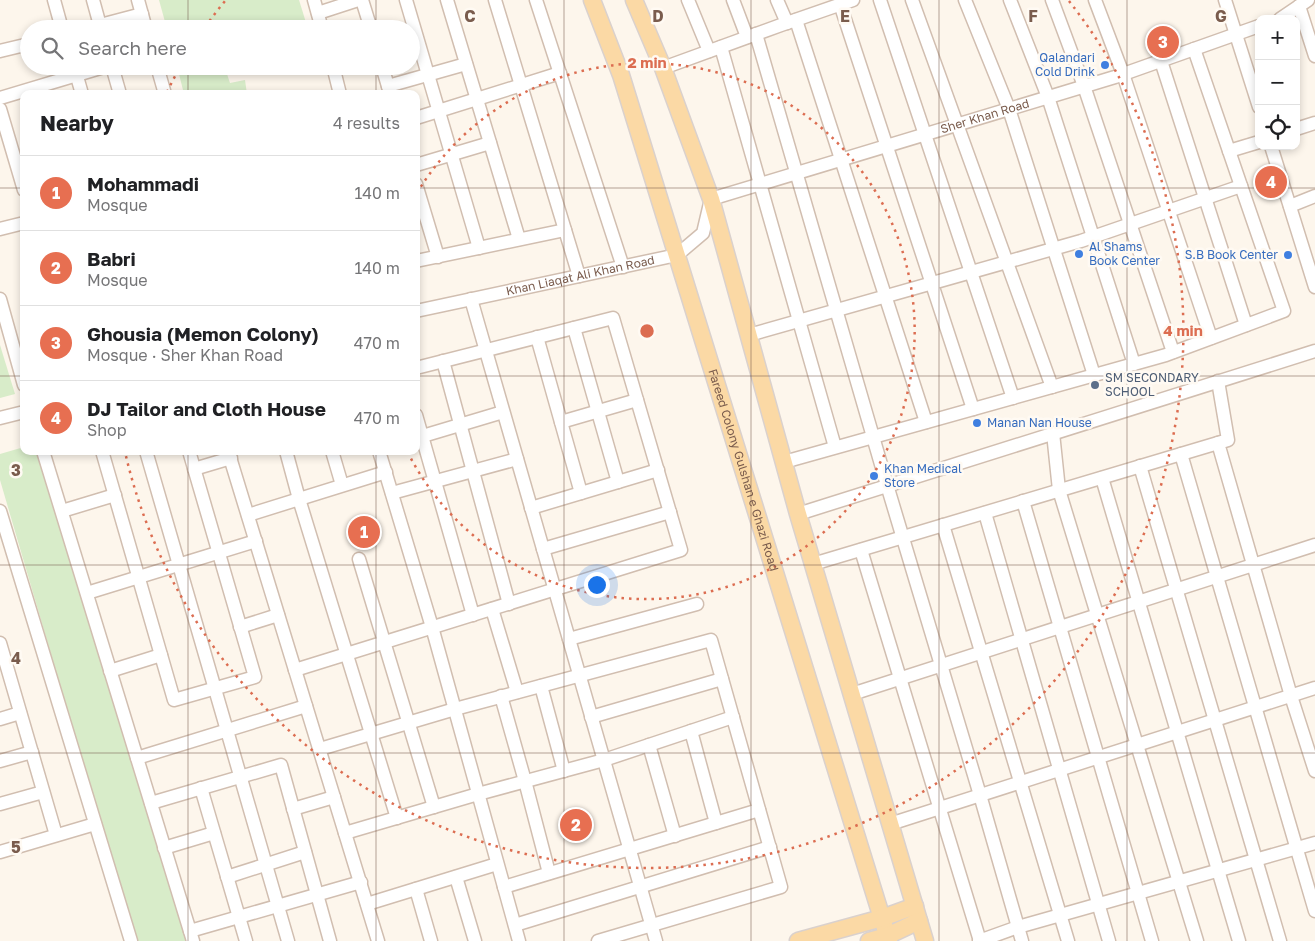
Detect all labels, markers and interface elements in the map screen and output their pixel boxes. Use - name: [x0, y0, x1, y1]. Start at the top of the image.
- text: C: [464, 6, 476, 26]
- text: D: [652, 6, 664, 26]
- text: E: [840, 6, 850, 26]
- text: F: [1028, 6, 1038, 26]
- text: G: [1215, 6, 1227, 26]
- map controls: [1255, 15, 1300, 150]
- button: +: [1255, 15, 1300, 60]
- search box: [20, 20, 420, 75]
- pin: 3: [1147, 23, 1179, 61]
- icon: search: [38, 34, 66, 62]
- text: Search here: [78, 36, 187, 59]
- place label: Qalandari Cold Drink: [1035, 50, 1095, 79]
- text: 2 min: [627, 53, 667, 71]
- marker: Qalandari Cold Drink: [1099, 59, 1111, 71]
- button: −: [1255, 60, 1300, 105]
- street label: Sher Khan Road: [938, 95, 1031, 136]
- button: locate: [1255, 105, 1300, 150]
- text: Nearby: [40, 110, 114, 136]
- text: 4 results: [333, 113, 400, 133]
- pin: 4: [1255, 163, 1287, 201]
- text: Mohammadi: [87, 172, 199, 195]
- text: 1: [52, 183, 60, 203]
- text: 140 m: [354, 183, 400, 203]
- text: Mosque: [87, 195, 148, 215]
- place label: Al Shams Book Center: [1089, 239, 1160, 268]
- text: Babri: [87, 247, 136, 270]
- place label: S.B Book Center: [1185, 247, 1278, 262]
- marker: Al Shams Book Center: [1073, 248, 1085, 260]
- marker: S.B Book Center: [1282, 249, 1294, 261]
- street label: Khan Liaqat Ali Khan Road: [504, 252, 656, 299]
- text: 2: [51, 258, 61, 278]
- text: 140 m: [354, 258, 400, 278]
- text: Mosque: [87, 270, 148, 290]
- text: 4 min: [1163, 321, 1203, 339]
- text: Ghousia (Memon Colony): [87, 322, 319, 345]
- centre of rings: [638, 322, 656, 340]
- text: 3: [51, 333, 61, 353]
- text: 470 m: [354, 333, 400, 353]
- text: Mosque · Sher Khan Road: [87, 345, 283, 365]
- street label: Fareed Colony Gulshan e Ghazi Road: [705, 367, 782, 573]
- place label: SM SECONDARY SCHOOL: [1105, 370, 1199, 399]
- marker: SM SECONDARY SCHOOL: [1089, 379, 1101, 391]
- text: DJ Tailor and Cloth House: [87, 397, 326, 420]
- text: 4: [51, 408, 61, 428]
- text: 470 m: [354, 408, 400, 428]
- place label: Manan Nan House: [987, 415, 1092, 430]
- marker: Manan Nan House: [971, 417, 983, 429]
- text: Shop: [87, 420, 127, 440]
- text: 3: [11, 460, 21, 480]
- place label: Khan Medical Store: [884, 461, 962, 490]
- marker: Khan Medical Store: [868, 470, 880, 482]
- pin: 1: [348, 513, 380, 551]
- your location: [584, 572, 610, 598]
- text: 4: [11, 648, 21, 668]
- pin: 2: [560, 806, 592, 844]
- text: 5: [11, 837, 21, 857]

